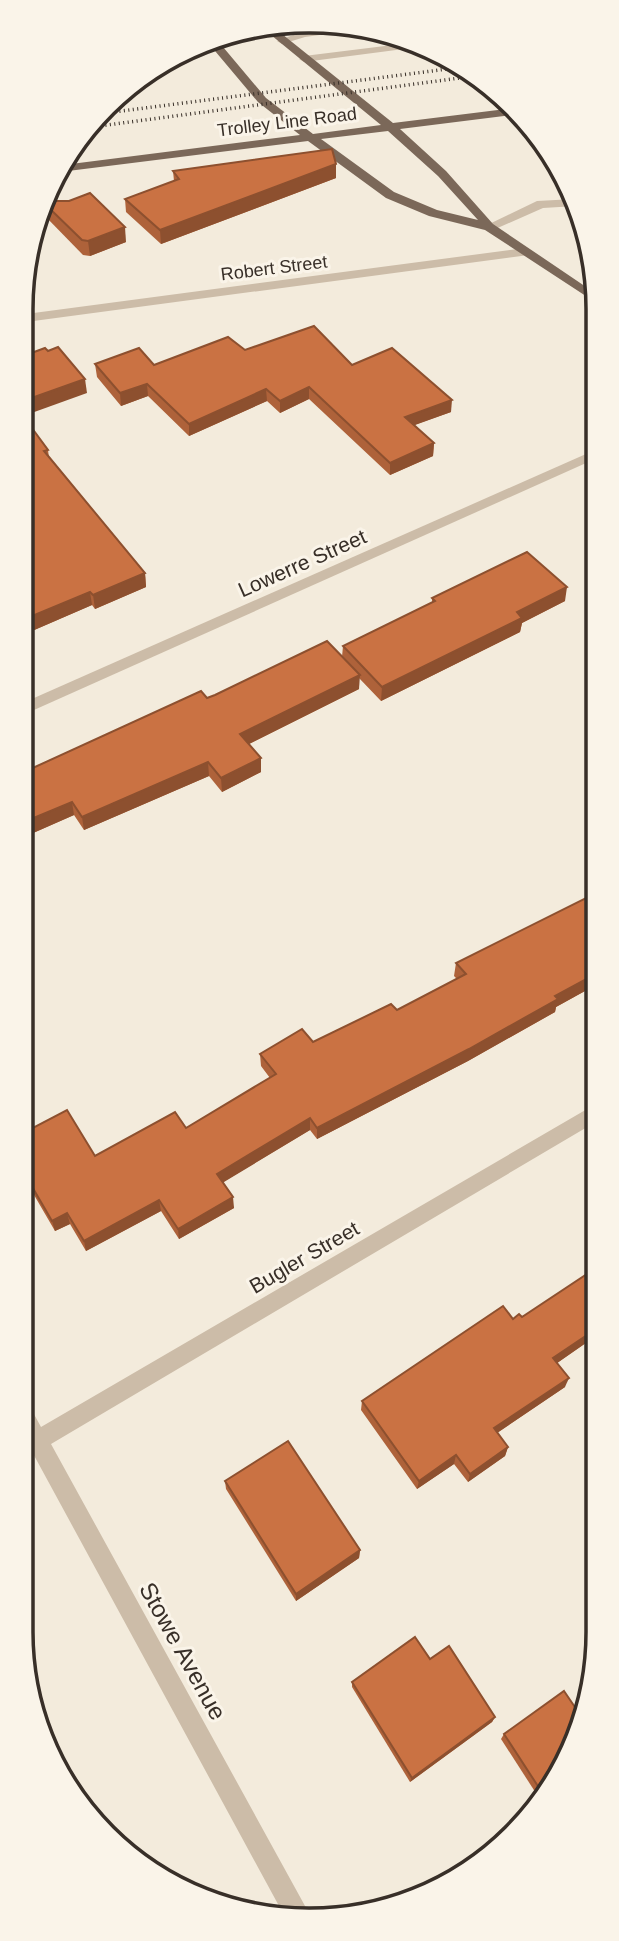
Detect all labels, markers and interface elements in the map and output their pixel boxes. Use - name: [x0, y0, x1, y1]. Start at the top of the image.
- street label: Trolley Line Road: [216, 104, 358, 140]
- street label: Robert Street: [220, 252, 328, 284]
- street label: Lowerre Street: [234, 524, 370, 602]
- street label: Bugler Street: [245, 1216, 363, 1298]
- street label: Stowe Avenue: [134, 1578, 232, 1724]

